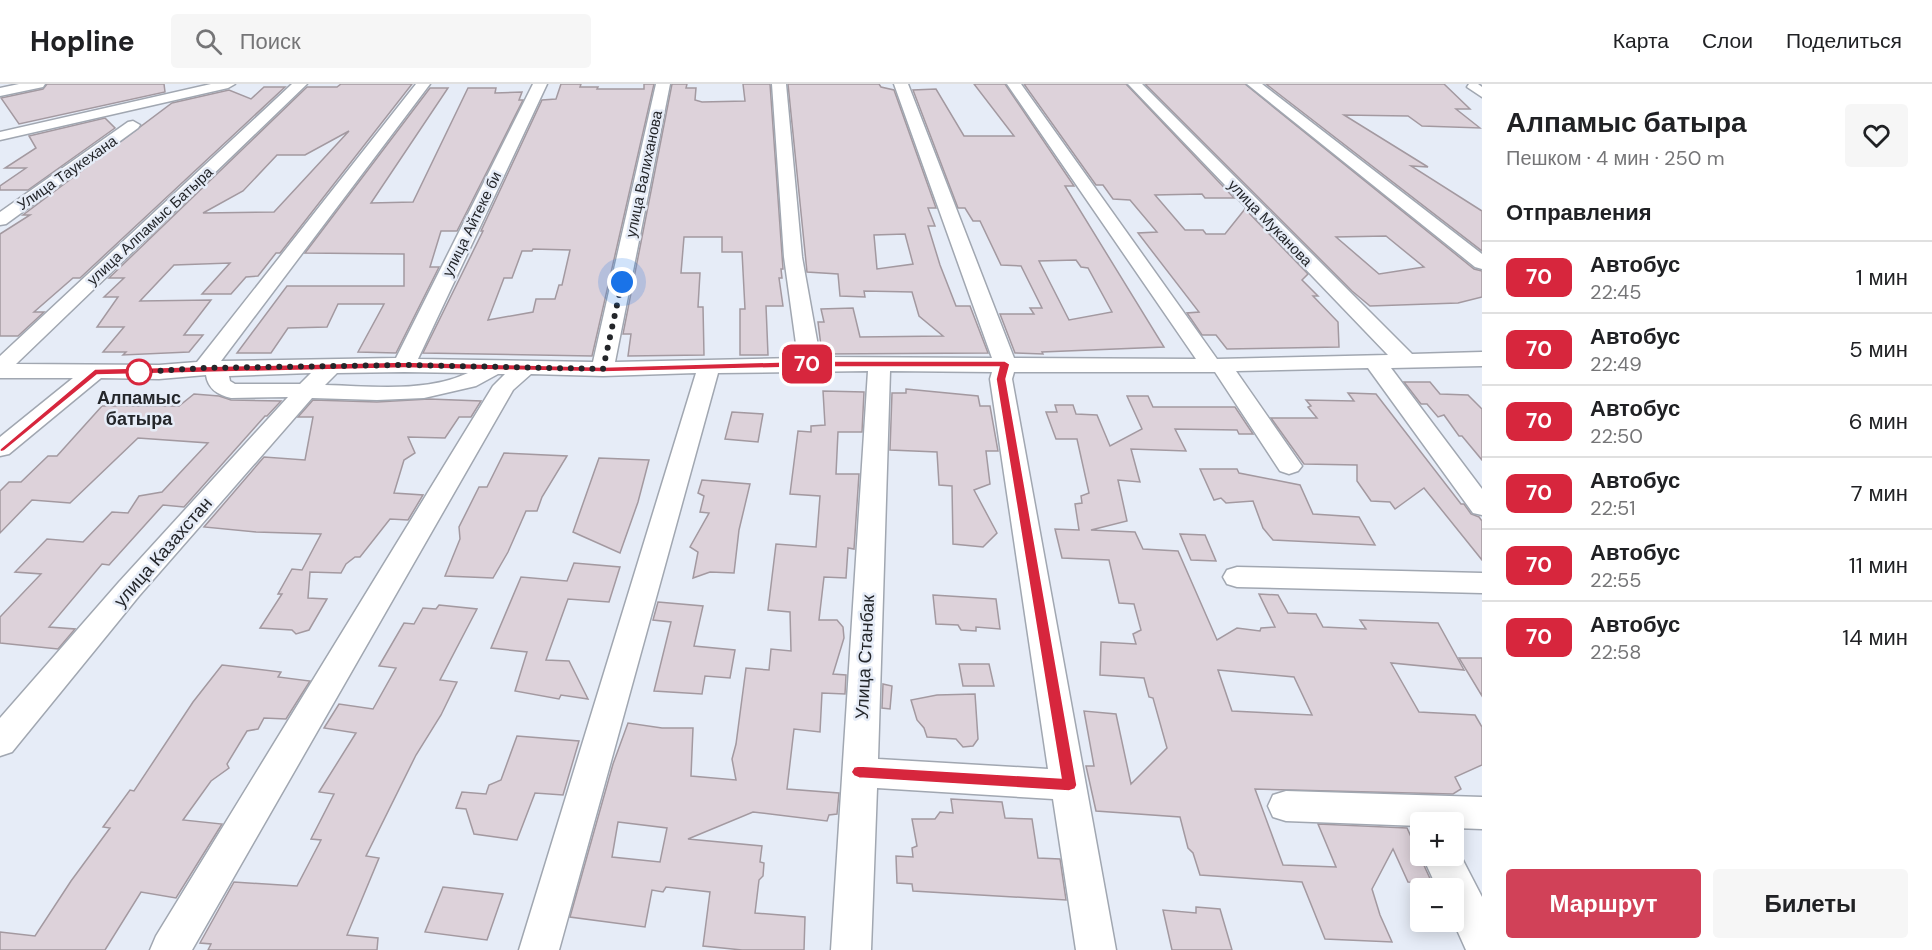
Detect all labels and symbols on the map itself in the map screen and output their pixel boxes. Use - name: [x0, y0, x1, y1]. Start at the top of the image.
- street label: улица Валиханова: [621, 108, 667, 239]
- street label: Улица Таукехана: [13, 131, 122, 215]
- street label: улица Алпамыс Батыра: [83, 162, 218, 290]
- street label: улица Айтеке би: [438, 168, 506, 280]
- street label: улица Муканова: [1223, 175, 1317, 271]
- your location: [607, 267, 637, 297]
- line badge: 70: [780, 344, 834, 384]
- marker: Алпамыс батыра: [126, 359, 152, 385]
- place label: Алпамыс батыра: [97, 386, 181, 431]
- street label: улица Казахстан: [108, 492, 218, 612]
- street label: Улица Станбак: [850, 594, 880, 720]

